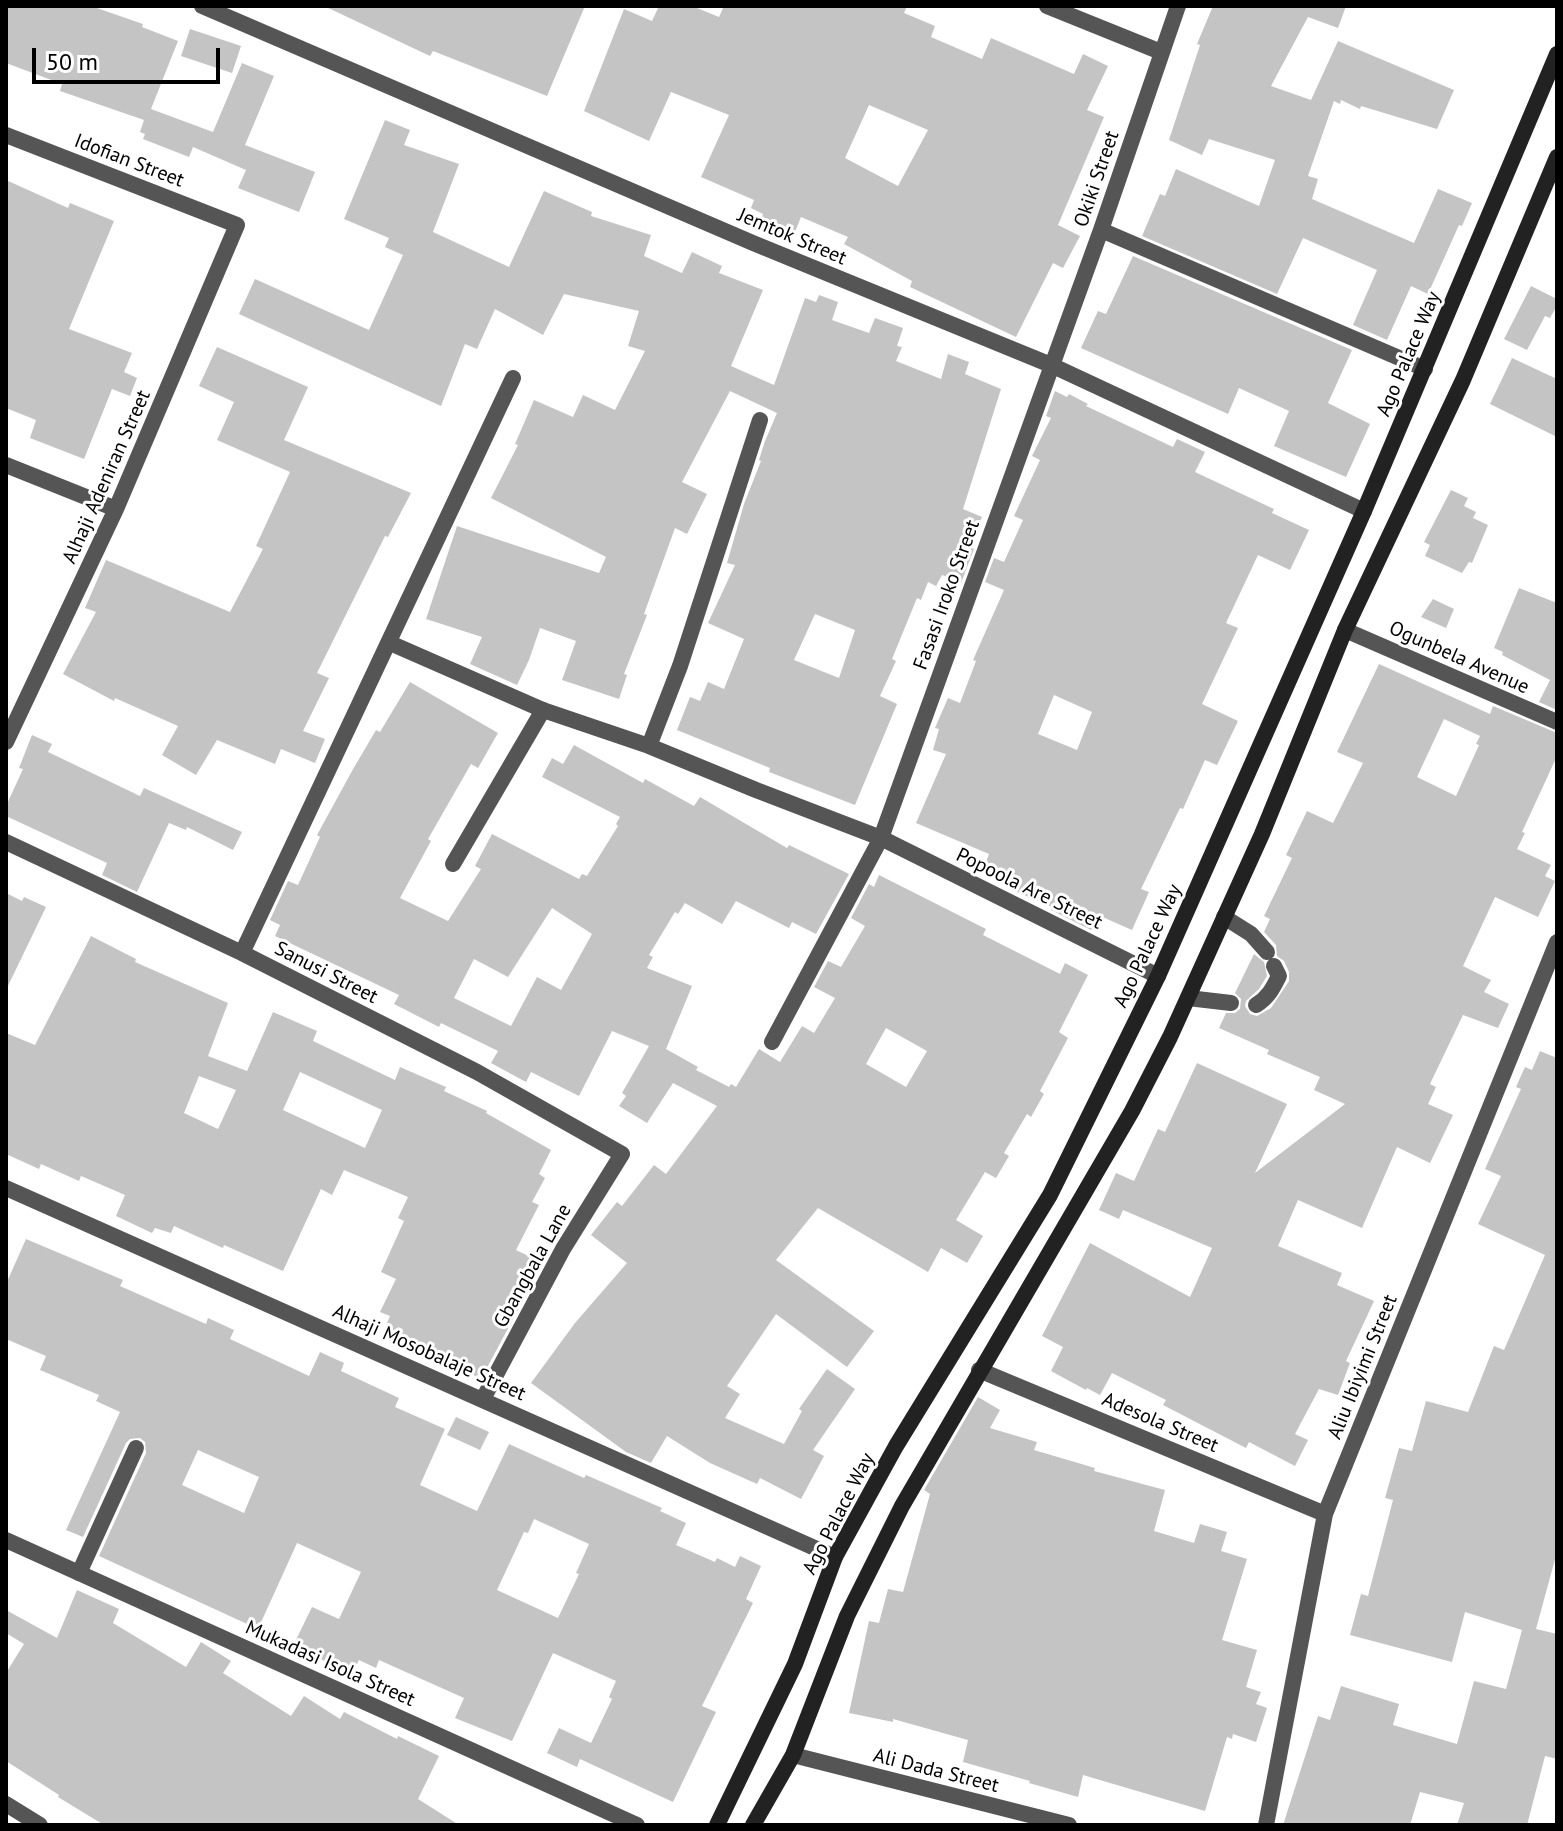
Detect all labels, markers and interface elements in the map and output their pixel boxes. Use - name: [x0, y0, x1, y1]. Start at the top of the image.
- scale bar: [36, 32, 224, 82]
- text: 50 m: [46, 46, 98, 77]
- street label: Okiki Street: [1069, 128, 1125, 230]
- street label: Idofian Street: [71, 129, 187, 193]
- street label: Jemtok Street: [734, 203, 850, 271]
- street label: Ago Palace Way: [1372, 288, 1446, 420]
- street label: Alhaji Adeniran Street: [58, 387, 156, 567]
- street label: Fasasi Iroko Street: [909, 517, 985, 673]
- street label: Ogunbela Avenue: [1385, 616, 1533, 700]
- street label: Popoola Are Street: [952, 843, 1106, 935]
- street label: Ago Palace Way: [1109, 880, 1187, 1012]
- street label: Sanusi Street: [270, 937, 382, 1009]
- street label: Gbangbala Lane: [489, 1200, 577, 1332]
- street label: Aliu Ibiyimi Street: [1323, 1291, 1403, 1443]
- street label: Alhaji Mosobalaje Street: [329, 1300, 529, 1406]
- street label: Adesola Street: [1098, 1388, 1222, 1458]
- street label: Ago Palace Way: [798, 1449, 880, 1579]
- street label: Mukadasi Isola Street: [242, 1616, 418, 1712]
- street label: Ali Dada Street: [871, 1744, 1001, 1798]

